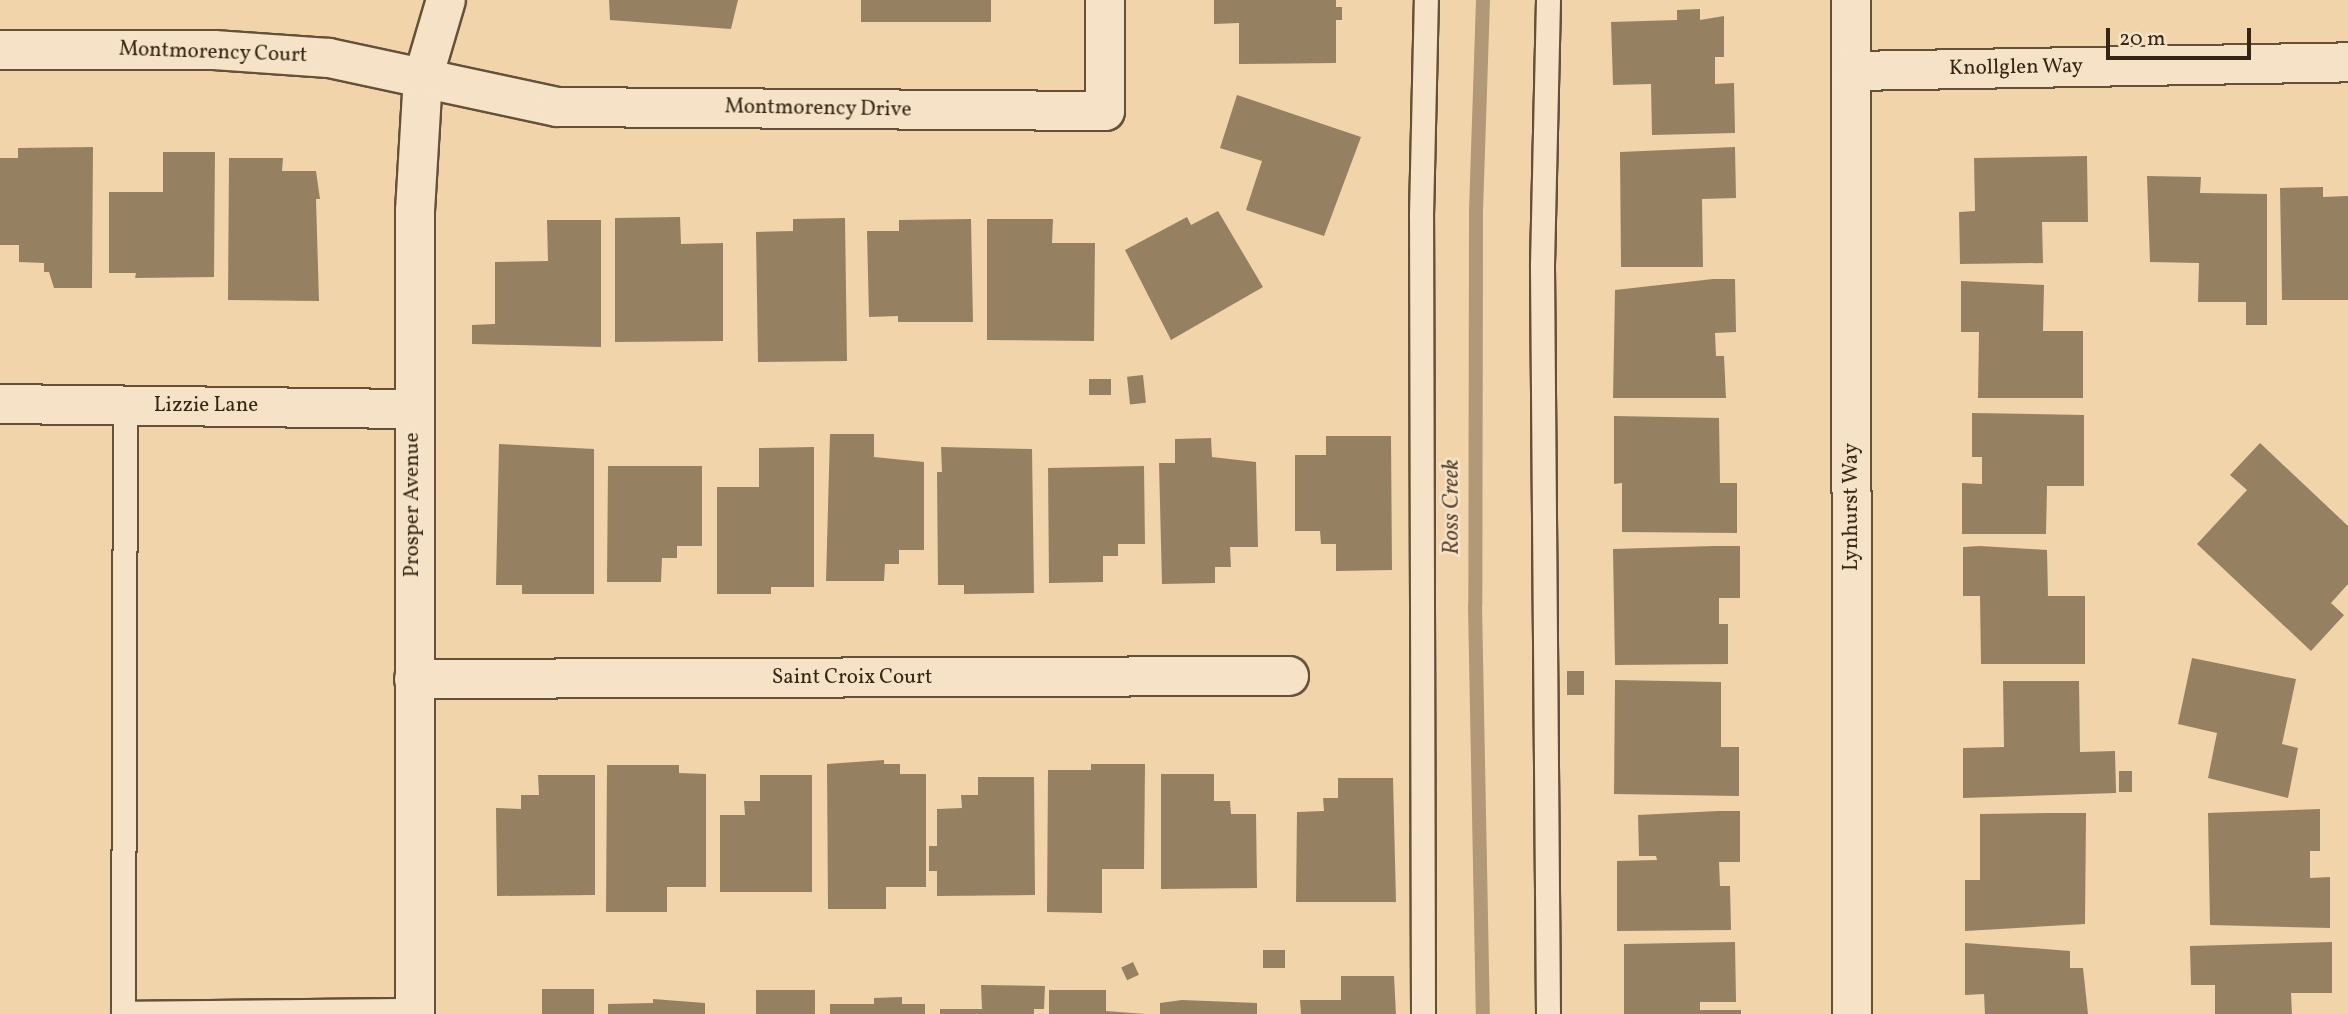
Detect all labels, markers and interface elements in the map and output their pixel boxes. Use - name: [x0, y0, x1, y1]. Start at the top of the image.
- scale bar: [2110, 14, 2255, 58]
- text: 20 m: [2119, 25, 2165, 54]
- street label: Montmorency Court: [118, 37, 308, 69]
- street label: Knollglen Way: [1948, 54, 2084, 82]
- street label: Montmorency Drive: [724, 95, 912, 123]
- street label: Lizzie Lane: [154, 393, 258, 419]
- street label: Prosper Avenue: [400, 433, 426, 577]
- street label: Lynhurst Way: [1839, 443, 1865, 571]
- water label: Ross Creek: [1438, 459, 1466, 555]
- street label: Saint Croix Court: [772, 665, 932, 691]

